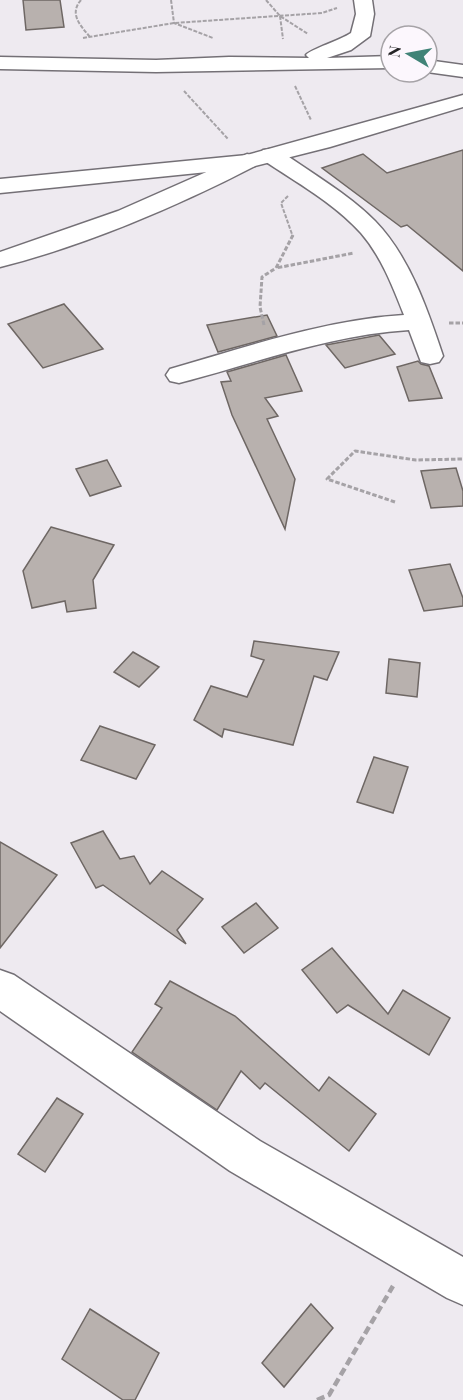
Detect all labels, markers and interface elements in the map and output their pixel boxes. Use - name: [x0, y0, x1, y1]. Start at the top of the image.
- north arrow: [379, 24, 439, 84]
- text: N: [382, 43, 405, 59]

